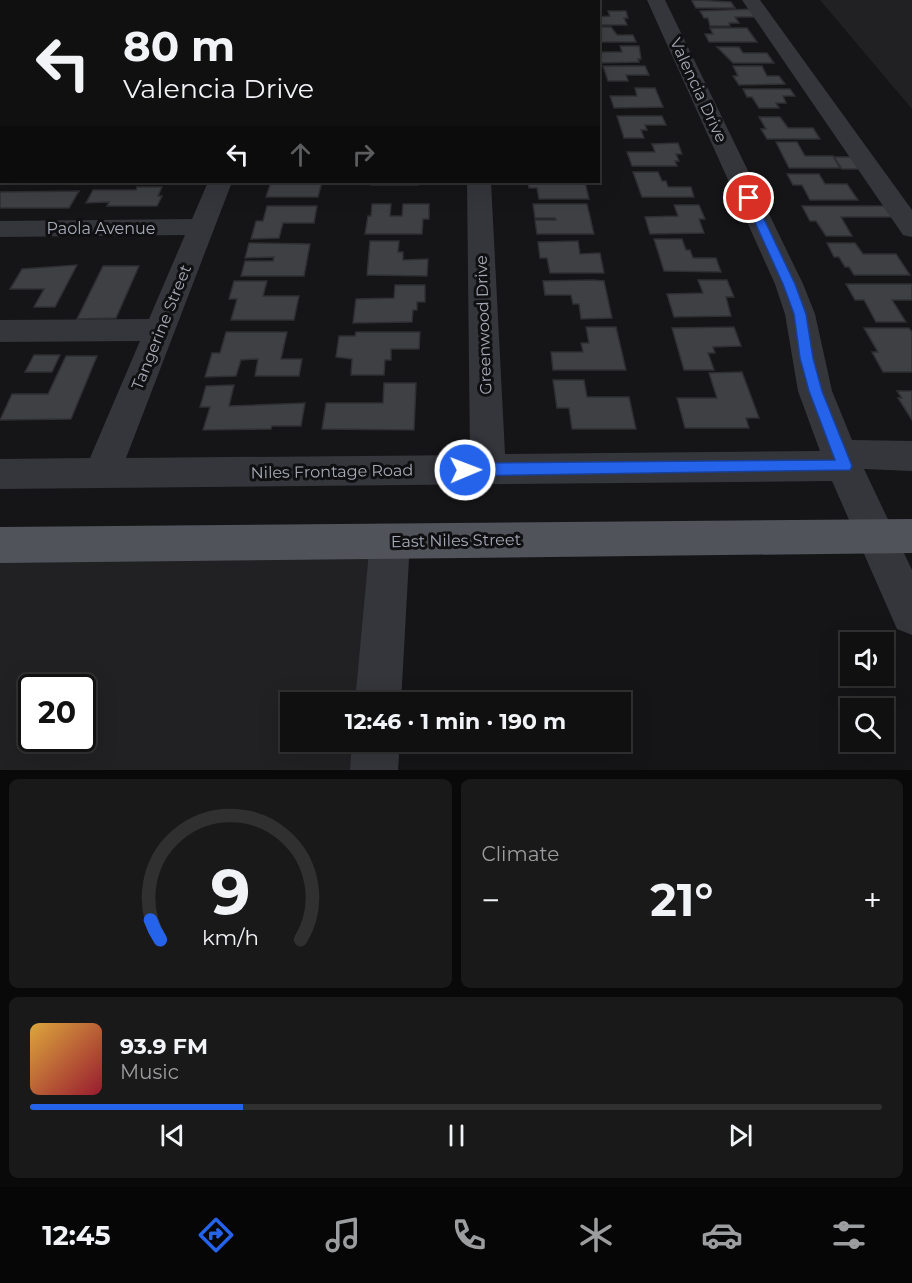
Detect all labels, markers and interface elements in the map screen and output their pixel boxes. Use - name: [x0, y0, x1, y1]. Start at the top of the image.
- text: 80 m: [123, 20, 235, 72]
- icon: left: [24, 24, 102, 102]
- street label: Valencia Drive: [666, 35, 731, 146]
- text: Valencia Drive: [123, 72, 314, 105]
- icon: left: [221, 138, 254, 171]
- icon: ahead: [284, 138, 317, 171]
- icon: right: [347, 138, 380, 171]
- pin: [723, 172, 774, 223]
- icon: arrive: [732, 181, 765, 214]
- street label: Paola Avenue: [46, 219, 156, 238]
- street label: Greenwood Drive: [472, 255, 495, 395]
- street label: Tangerine Street: [128, 261, 195, 393]
- position arrow: [433, 438, 497, 502]
- street label: Niles Frontage Road: [251, 461, 413, 482]
- street label: East Niles Street: [391, 530, 522, 551]
- map controls: [840, 632, 894, 752]
- button: sound: [840, 632, 894, 686]
- speed limit sign: 20: [18, 674, 96, 752]
- button: search: [840, 698, 894, 752]
- text: 12:46 · 1 min · 190 m: [345, 708, 566, 735]
- text: Climate: [482, 842, 559, 866]
- text: 9: [210, 854, 250, 930]
- text: 21°: [650, 872, 713, 927]
- text: −: [482, 880, 500, 920]
- text: +: [863, 880, 882, 920]
- text: km/h: [202, 925, 259, 951]
- text: 93.9 FM: [120, 1033, 208, 1060]
- text: Music: [120, 1060, 179, 1084]
- icon: previous: [156, 1119, 189, 1152]
- icon: pause: [440, 1119, 473, 1152]
- icon: next: [724, 1119, 757, 1152]
- icon: directions: [195, 1214, 237, 1256]
- icon: music: [322, 1214, 364, 1256]
- icon: phone: [448, 1214, 490, 1256]
- icon: climate: [575, 1214, 617, 1256]
- icon: car: [701, 1214, 743, 1256]
- icon: filters: [828, 1214, 870, 1256]
- text: 12:45: [42, 1219, 111, 1252]

